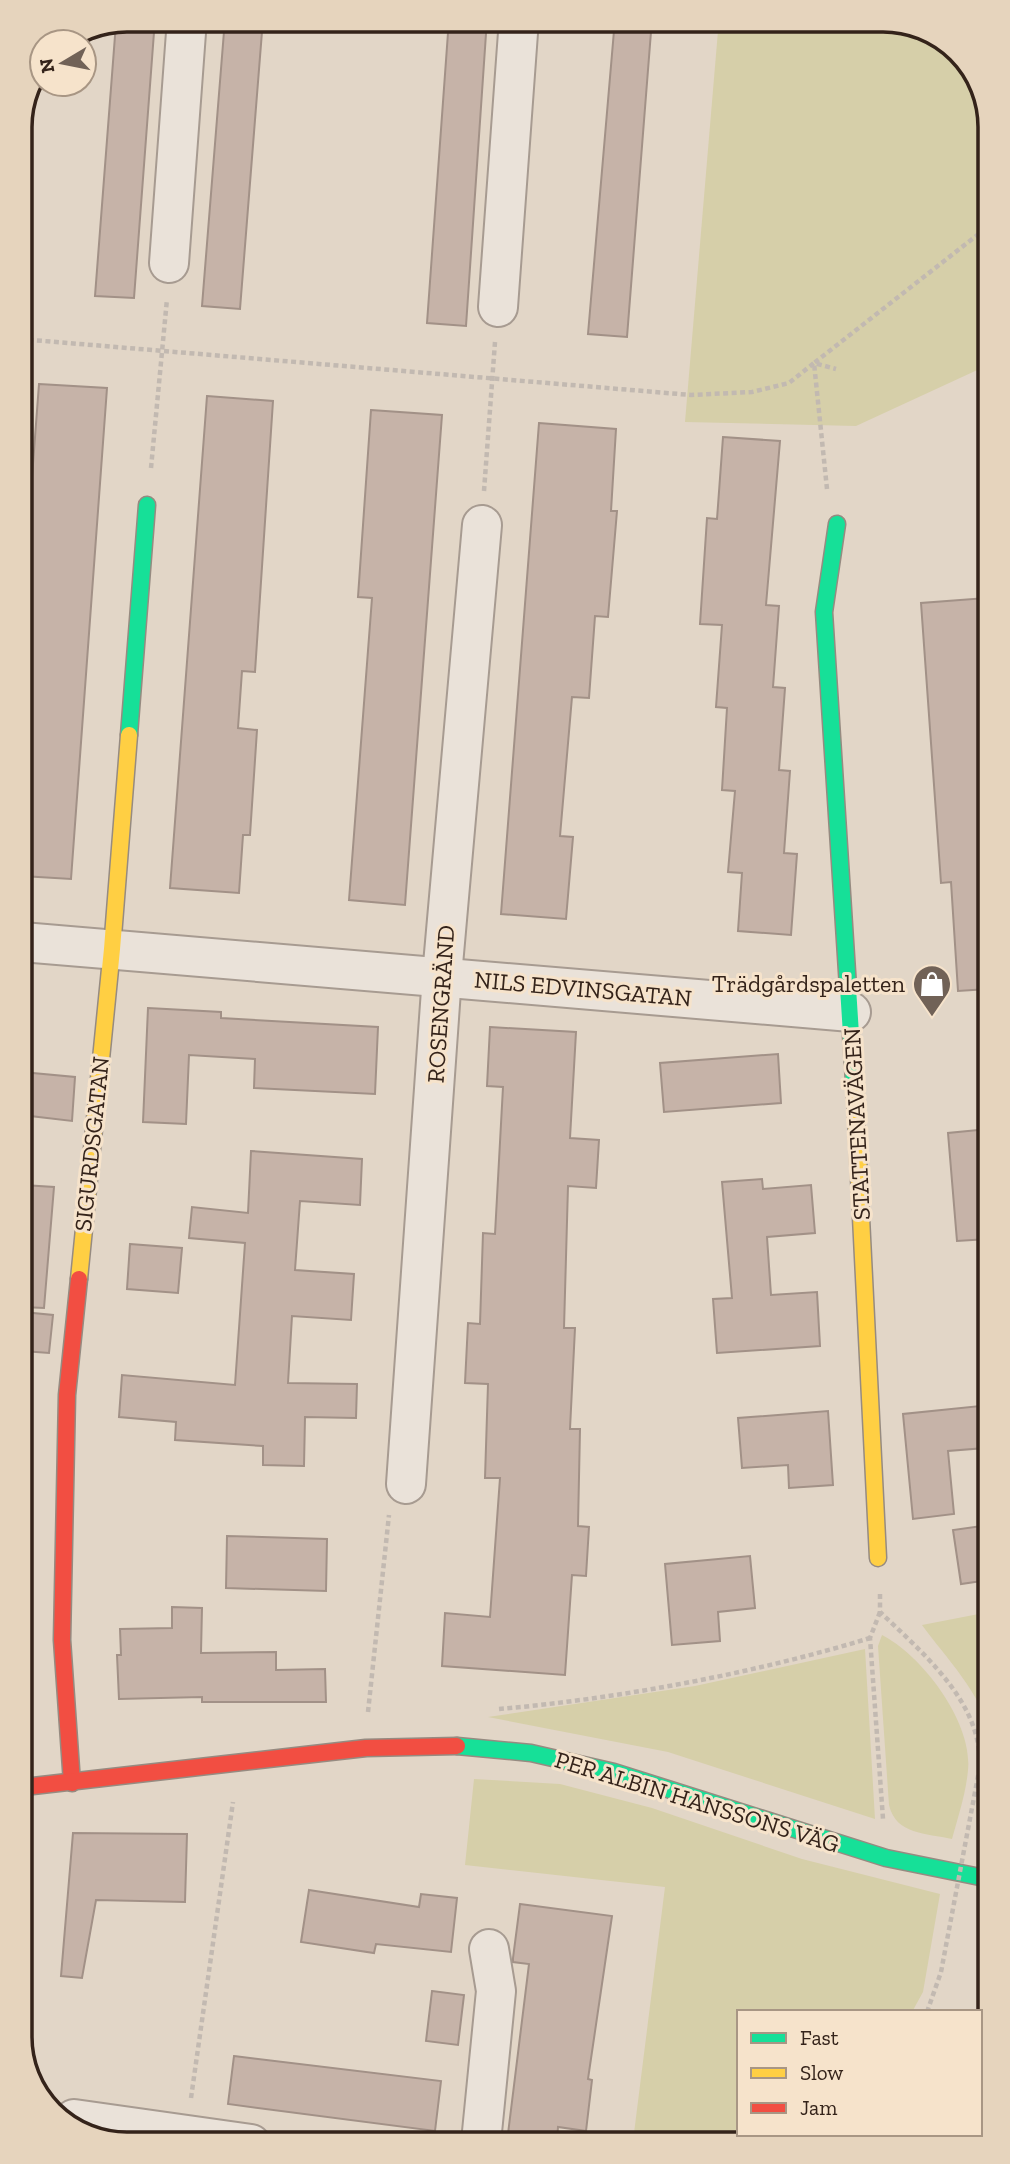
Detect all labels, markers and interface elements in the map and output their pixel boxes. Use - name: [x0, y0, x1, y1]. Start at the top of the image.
- north arrow: [28, 28, 98, 98]
- text: N: [34, 57, 59, 75]
- street label: ROSENGRÄND: [421, 924, 460, 1084]
- shop icon: Trädgårdspaletten: [911, 963, 953, 1018]
- street label: NILS EDVINSGATAN: [473, 965, 693, 1012]
- place label: Trädgårdspaletten: [712, 969, 905, 998]
- street label: STATTENAVÄGEN: [837, 1027, 876, 1221]
- street label: SIGURDSGATAN: [68, 1055, 115, 1233]
- street label: PER ALBIN HANSSONS VÄG: [551, 1744, 843, 1859]
- legend: [737, 2010, 982, 2136]
- text: Fast: [800, 2025, 839, 2050]
- text: Slow: [800, 2060, 843, 2085]
- text: Jam: [800, 2095, 837, 2120]

